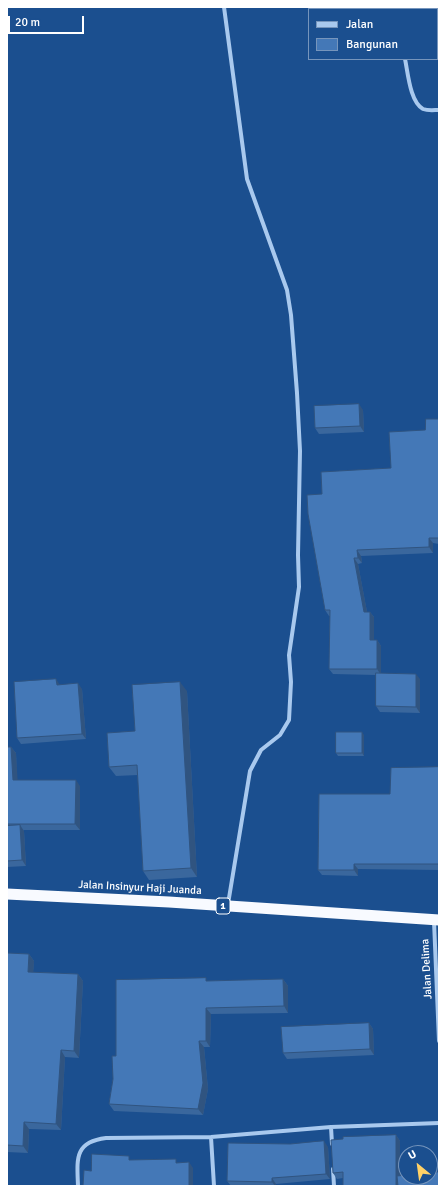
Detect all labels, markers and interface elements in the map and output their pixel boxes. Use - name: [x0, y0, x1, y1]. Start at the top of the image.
- scale bar: [10, 8, 86, 34]
- legend: [308, 8, 438, 60]
- text: 20 m: [15, 15, 40, 30]
- text: Jalan: [346, 17, 373, 32]
- text: Bangunan: [346, 37, 398, 52]
- street label: Jalan Insinyur Haji Juanda: [78, 878, 202, 898]
- road number: 1: [216, 898, 230, 914]
- street label: Jalan Delima: [419, 938, 435, 1000]
- north arrow: [398, 1145, 438, 1185]
- text: U: [406, 1147, 419, 1162]

